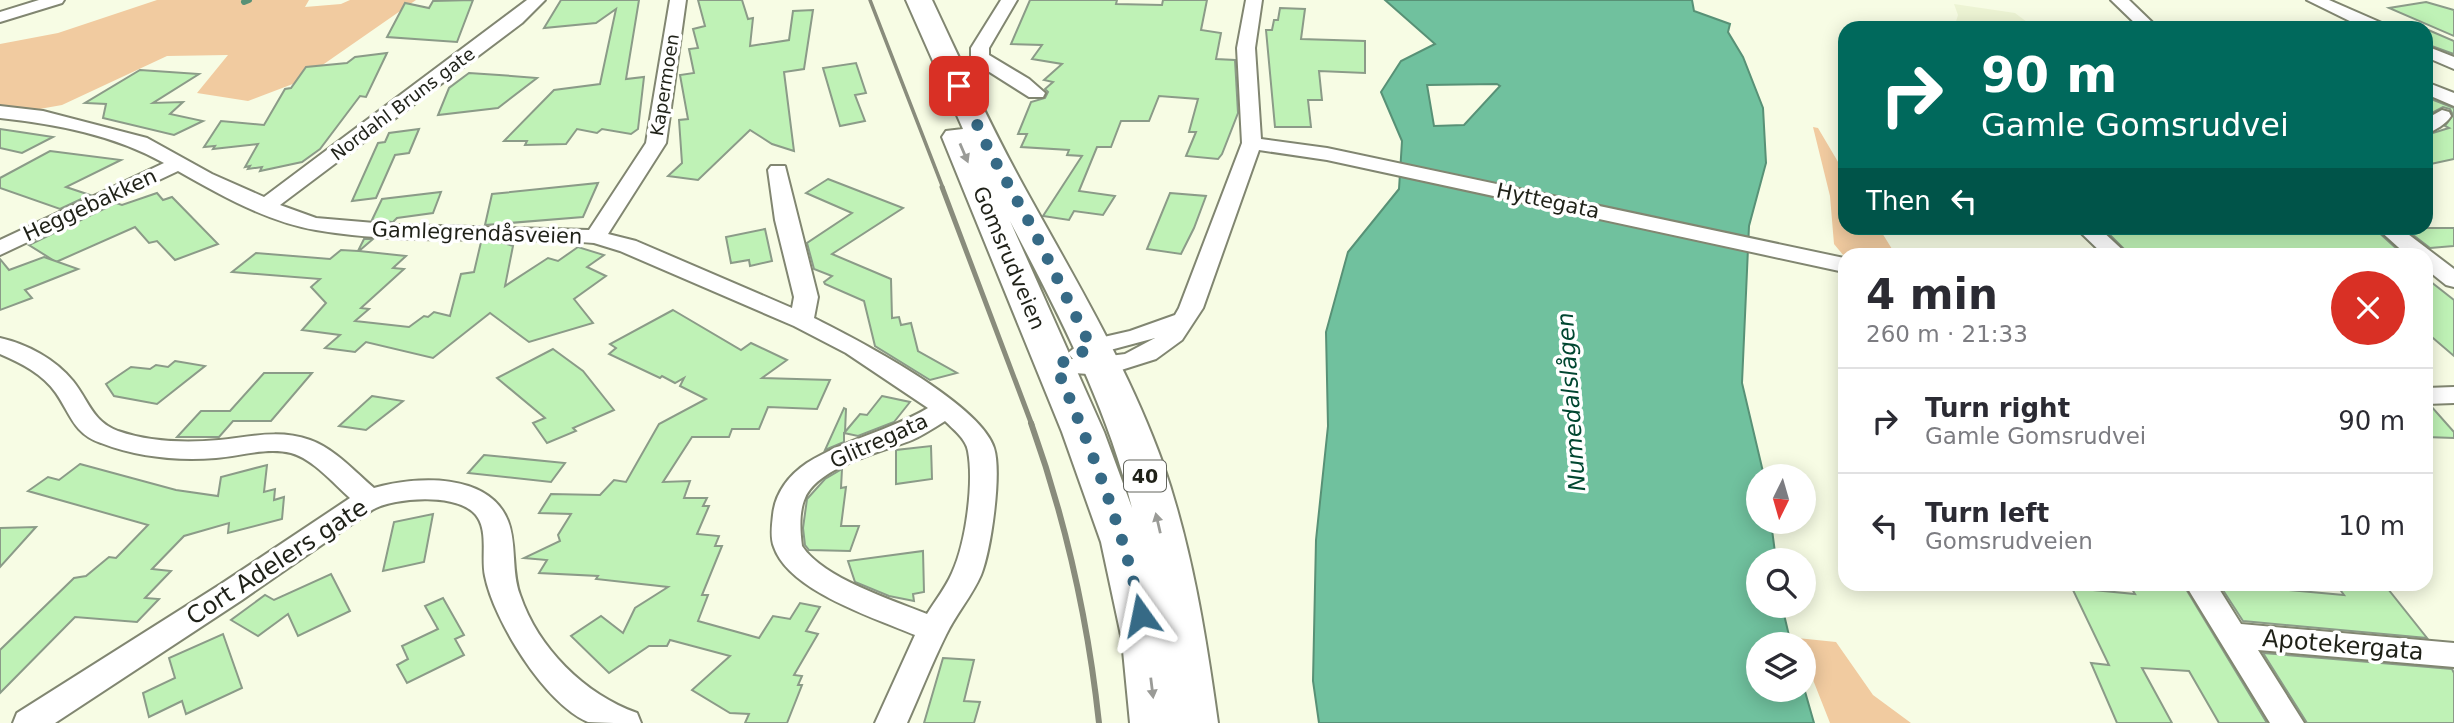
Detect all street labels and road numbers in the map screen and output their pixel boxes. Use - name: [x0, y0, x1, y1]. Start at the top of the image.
- street label: Kapermoen: [646, 32, 683, 137]
- street label: Nordahl Bruns gate: [327, 43, 479, 164]
- street label: Heggebakken: [20, 164, 160, 246]
- street label: Hyttegata: [1494, 178, 1602, 224]
- street label: Gomsrudveien: [968, 183, 1050, 333]
- street label: Gamlegrendåsveien: [371, 216, 583, 249]
- street label: Glitregata: [826, 409, 932, 473]
- road number: 40: [1124, 461, 1166, 491]
- street label: Cort Adelers gate: [181, 493, 373, 631]
- street label: Apotekergata: [2261, 624, 2425, 666]

